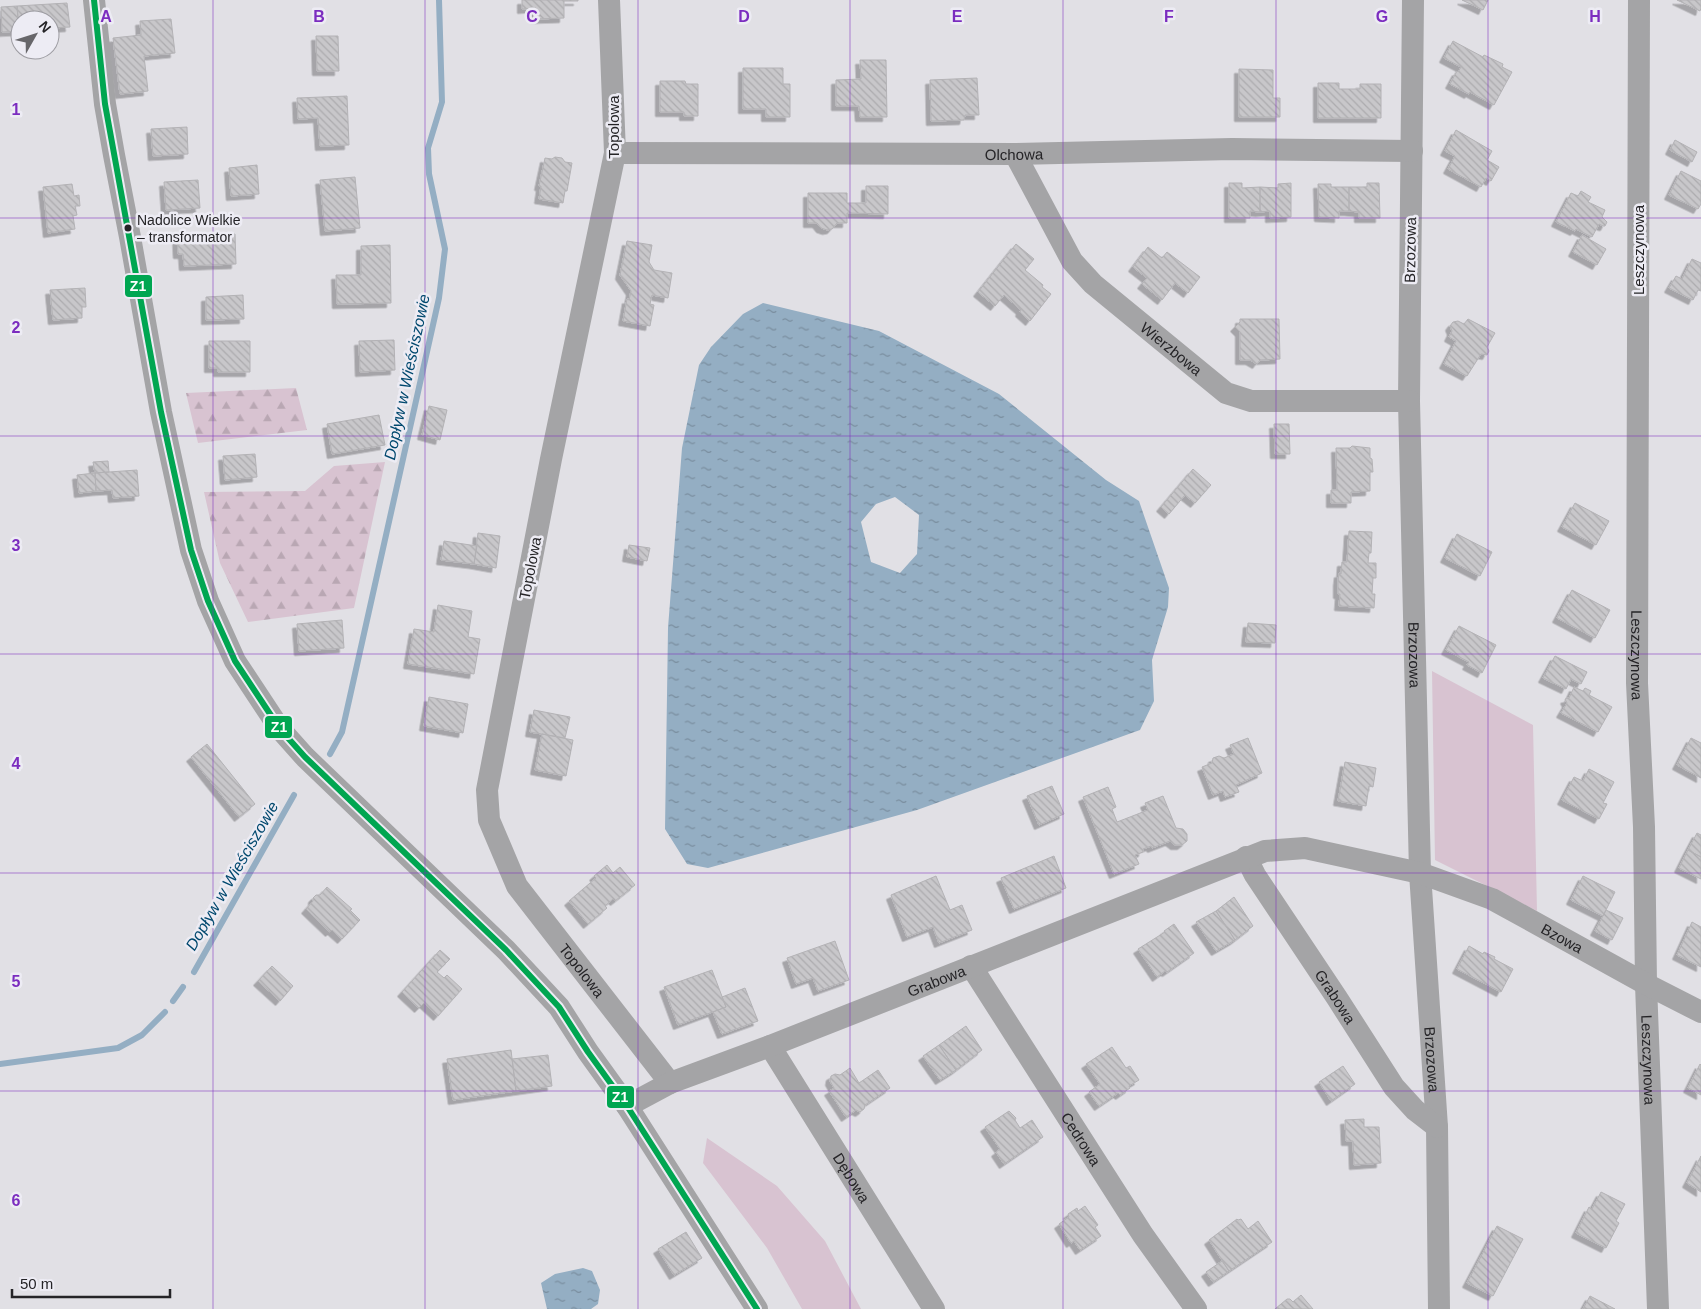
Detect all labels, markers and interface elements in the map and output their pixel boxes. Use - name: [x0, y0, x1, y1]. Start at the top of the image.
- text: A: [100, 8, 112, 25]
- text: B: [313, 8, 325, 25]
- text: C: [526, 8, 538, 25]
- text: D: [738, 8, 750, 25]
- text: E: [952, 8, 963, 25]
- text: F: [1164, 8, 1174, 25]
- text: G: [1376, 8, 1388, 25]
- text: H: [1589, 8, 1601, 25]
- north arrow: [10, 10, 60, 60]
- text: N: [36, 18, 55, 36]
- street label: Topolowa: [605, 95, 622, 159]
- text: 1: [12, 101, 21, 118]
- street label: Olchowa: [985, 145, 1044, 163]
- street label: Leszczynowa: [1630, 204, 1647, 295]
- place label: Nadolice Wielkie – transformator: [137, 212, 241, 245]
- street label: Brzozowa: [1401, 216, 1419, 283]
- marker: Nadolice Wielkie – transformator: [123, 223, 133, 233]
- line badge: Z1: [124, 274, 153, 298]
- text: Z1: [130, 278, 146, 294]
- water label: Dopływ w Wieściszowie: [381, 293, 433, 461]
- street label: Wierzbowa: [1138, 318, 1206, 379]
- text: 2: [12, 319, 21, 336]
- street label: Topolowa: [516, 535, 545, 601]
- text: 3: [12, 537, 21, 554]
- street label: Leszczynowa: [1628, 610, 1646, 701]
- street label: Brzozowa: [1406, 622, 1424, 689]
- line badge: Z1: [264, 715, 293, 739]
- text: Z1: [271, 719, 287, 735]
- text: 4: [12, 755, 21, 772]
- water label: Dopływ w Wieściszowie: [182, 799, 282, 953]
- street label: Bzowa: [1538, 919, 1587, 956]
- street label: Topolowa: [556, 940, 609, 1001]
- street label: Grabowa: [905, 961, 968, 1000]
- street label: Grabowa: [1312, 966, 1360, 1027]
- text: 5: [12, 973, 21, 990]
- street label: Leszczynowa: [1639, 1014, 1659, 1106]
- street label: Brzozowa: [1422, 1026, 1443, 1094]
- line badge: Z1: [606, 1085, 635, 1109]
- text: Z1: [612, 1089, 628, 1105]
- street label: Cedrowa: [1058, 1109, 1105, 1169]
- street label: Dębowa: [830, 1150, 874, 1206]
- text: 6: [12, 1192, 21, 1209]
- scale bar: [12, 1266, 170, 1298]
- text: 50 m: [20, 1275, 53, 1292]

